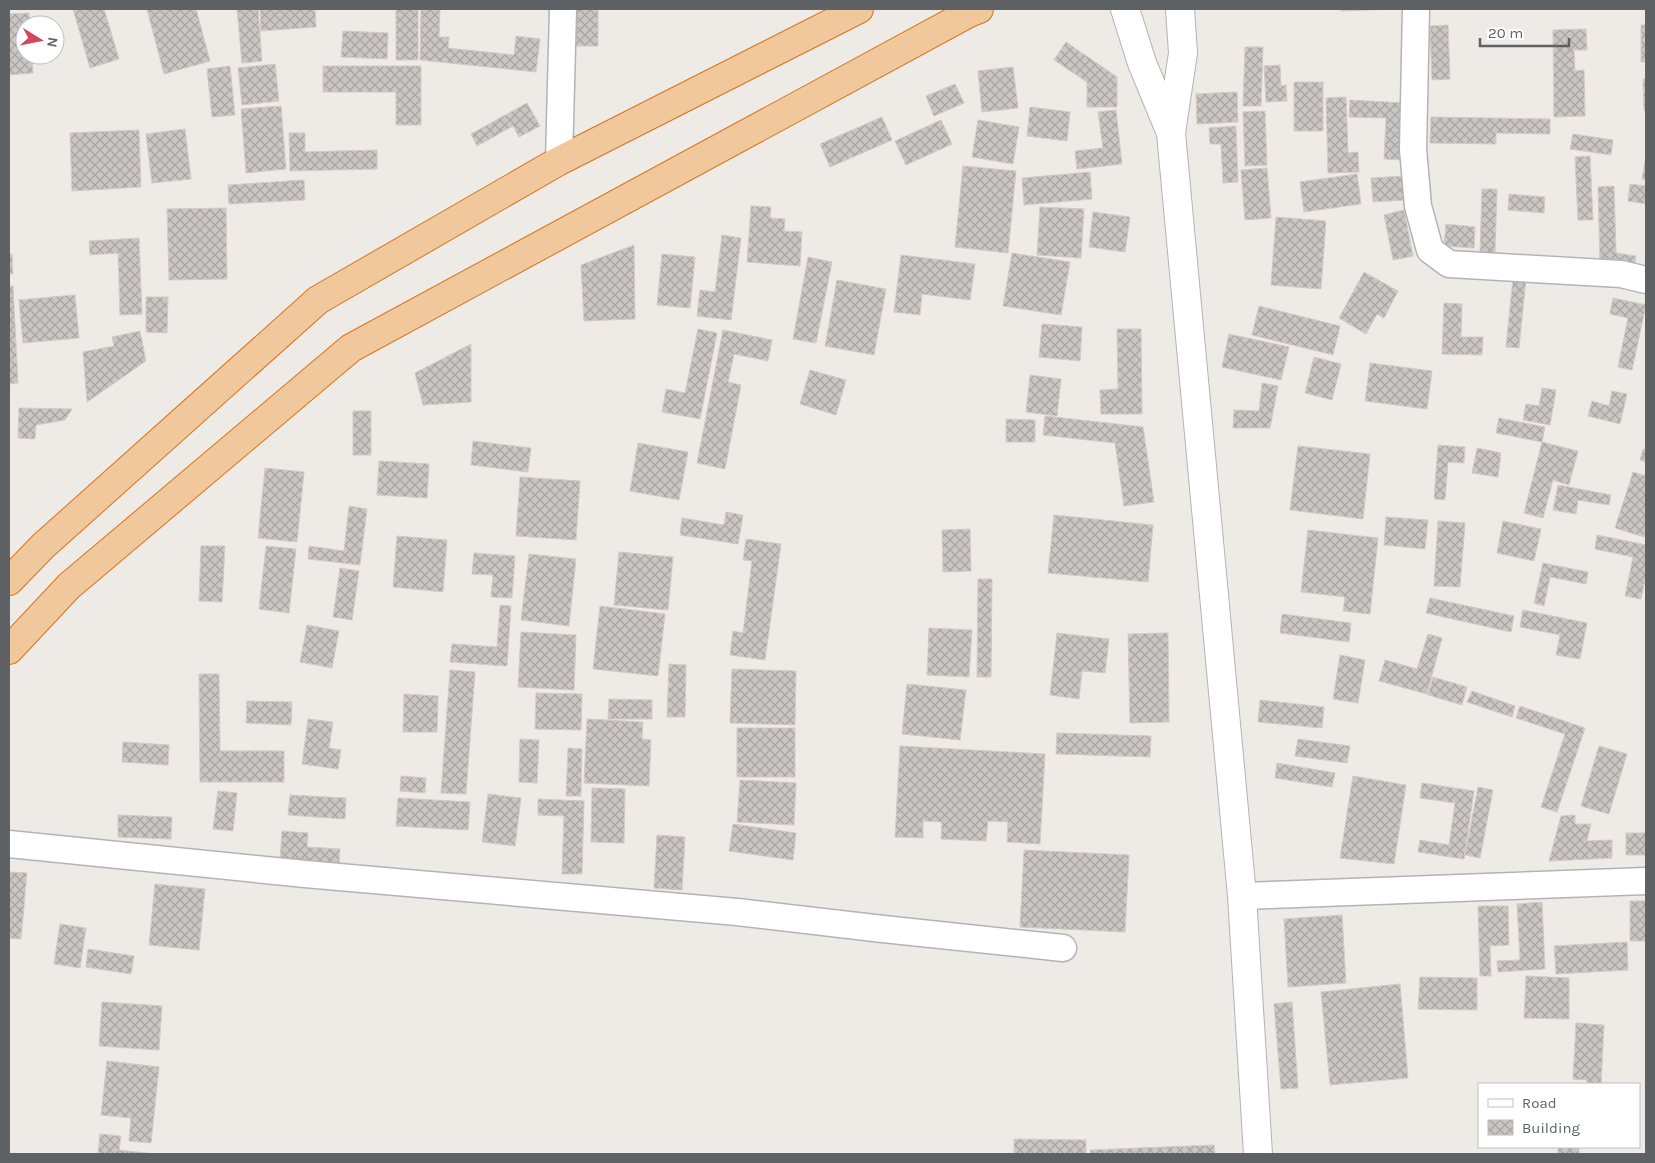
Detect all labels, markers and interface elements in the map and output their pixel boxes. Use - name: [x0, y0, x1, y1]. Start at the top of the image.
- north arrow: [15, 15, 65, 65]
- scale bar: [1480, 15, 1569, 47]
- text: 20 m: [1488, 24, 1523, 42]
- text: N: [43, 36, 62, 49]
- legend: [1478, 1083, 1640, 1148]
- text: Road: [1522, 1094, 1557, 1112]
- text: Building: [1522, 1119, 1580, 1137]

